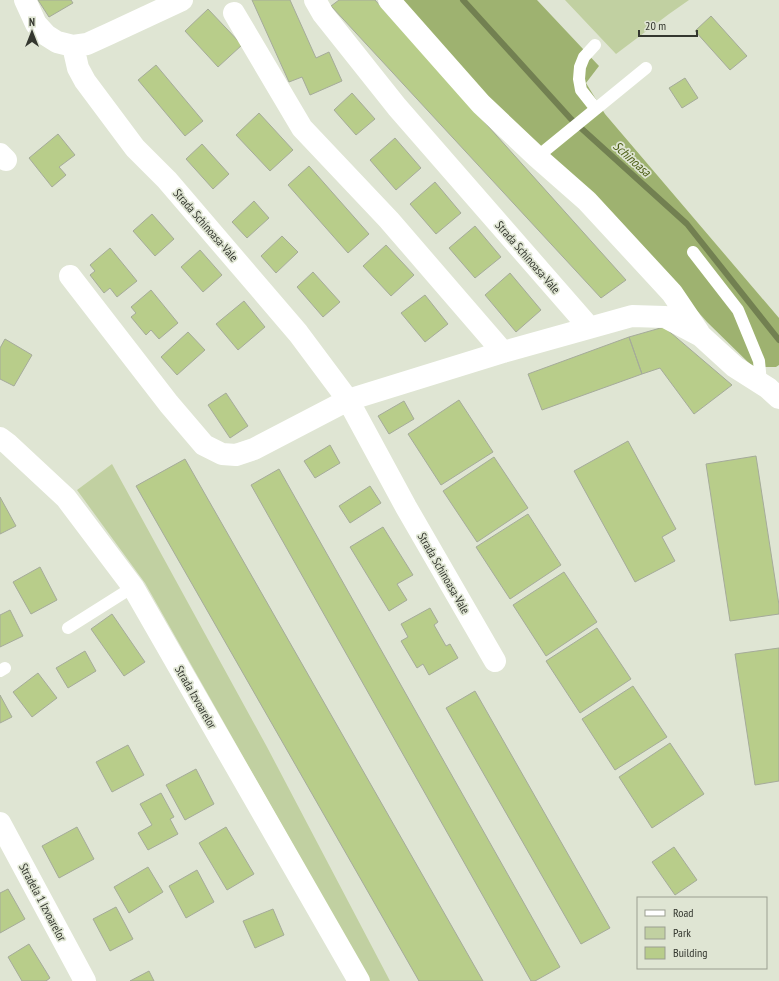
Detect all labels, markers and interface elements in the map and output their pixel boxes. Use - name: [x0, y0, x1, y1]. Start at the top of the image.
- north arrow: [12, 12, 52, 52]
- scale bar: [639, 12, 697, 38]
- text: N: [29, 15, 35, 29]
- text: 20 m: [645, 18, 666, 33]
- water label: Schinoasa: [610, 138, 655, 181]
- street label: Strada Schinoasa-Vale: [170, 186, 242, 264]
- street label: Strada Schinoasa-Vale: [492, 218, 564, 296]
- street label: Strada Schinoasa-Vale: [415, 530, 473, 616]
- street label: Strada Izvoarelor: [172, 663, 220, 732]
- street label: Stradela 1 Izvoarelor: [16, 861, 70, 944]
- legend: [637, 897, 767, 969]
- text: Road: [673, 905, 693, 920]
- text: Park: [673, 925, 691, 940]
- text: Building: [673, 945, 708, 960]

